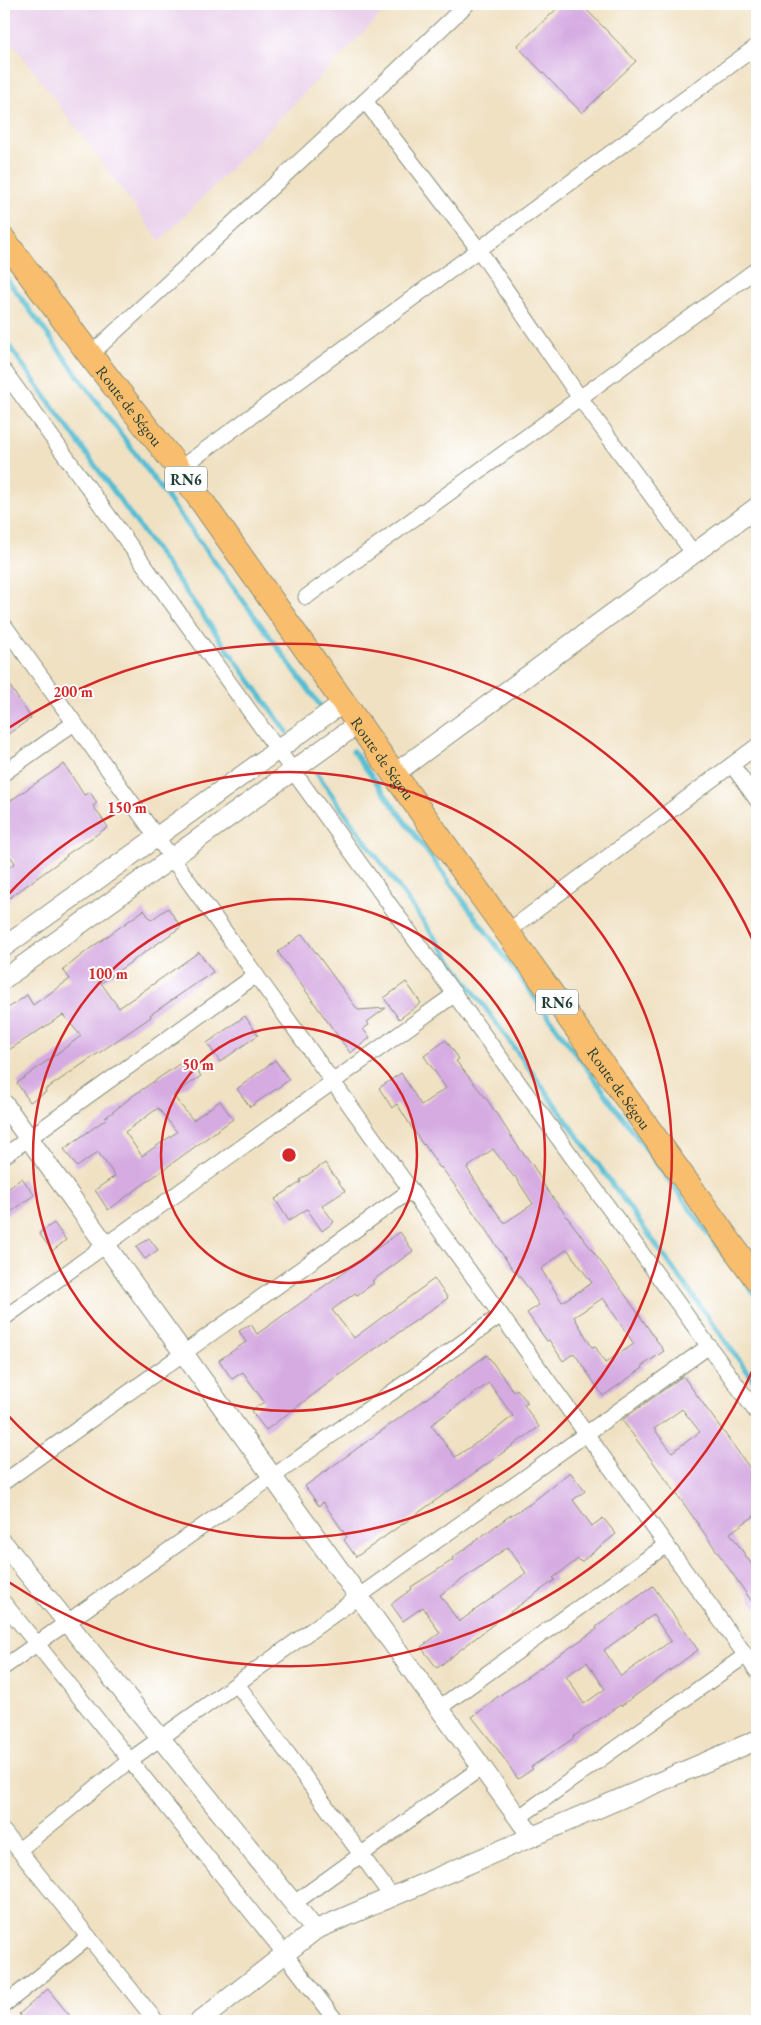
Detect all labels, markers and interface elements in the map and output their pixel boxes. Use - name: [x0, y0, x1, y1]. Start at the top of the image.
- street label: Route de Ségou: [92, 361, 168, 451]
- road number: RN6: [165, 466, 207, 492]
- text: 200 m: [53, 682, 93, 701]
- street label: Route de Ségou: [346, 713, 420, 804]
- text: 150 m: [107, 798, 147, 817]
- text: 100 m: [88, 964, 128, 983]
- road number: RN6: [536, 990, 578, 1014]
- street label: Route de Ségou: [583, 1043, 656, 1134]
- text: 50 m: [182, 1055, 214, 1074]
- centre of rings: [280, 1146, 298, 1164]

